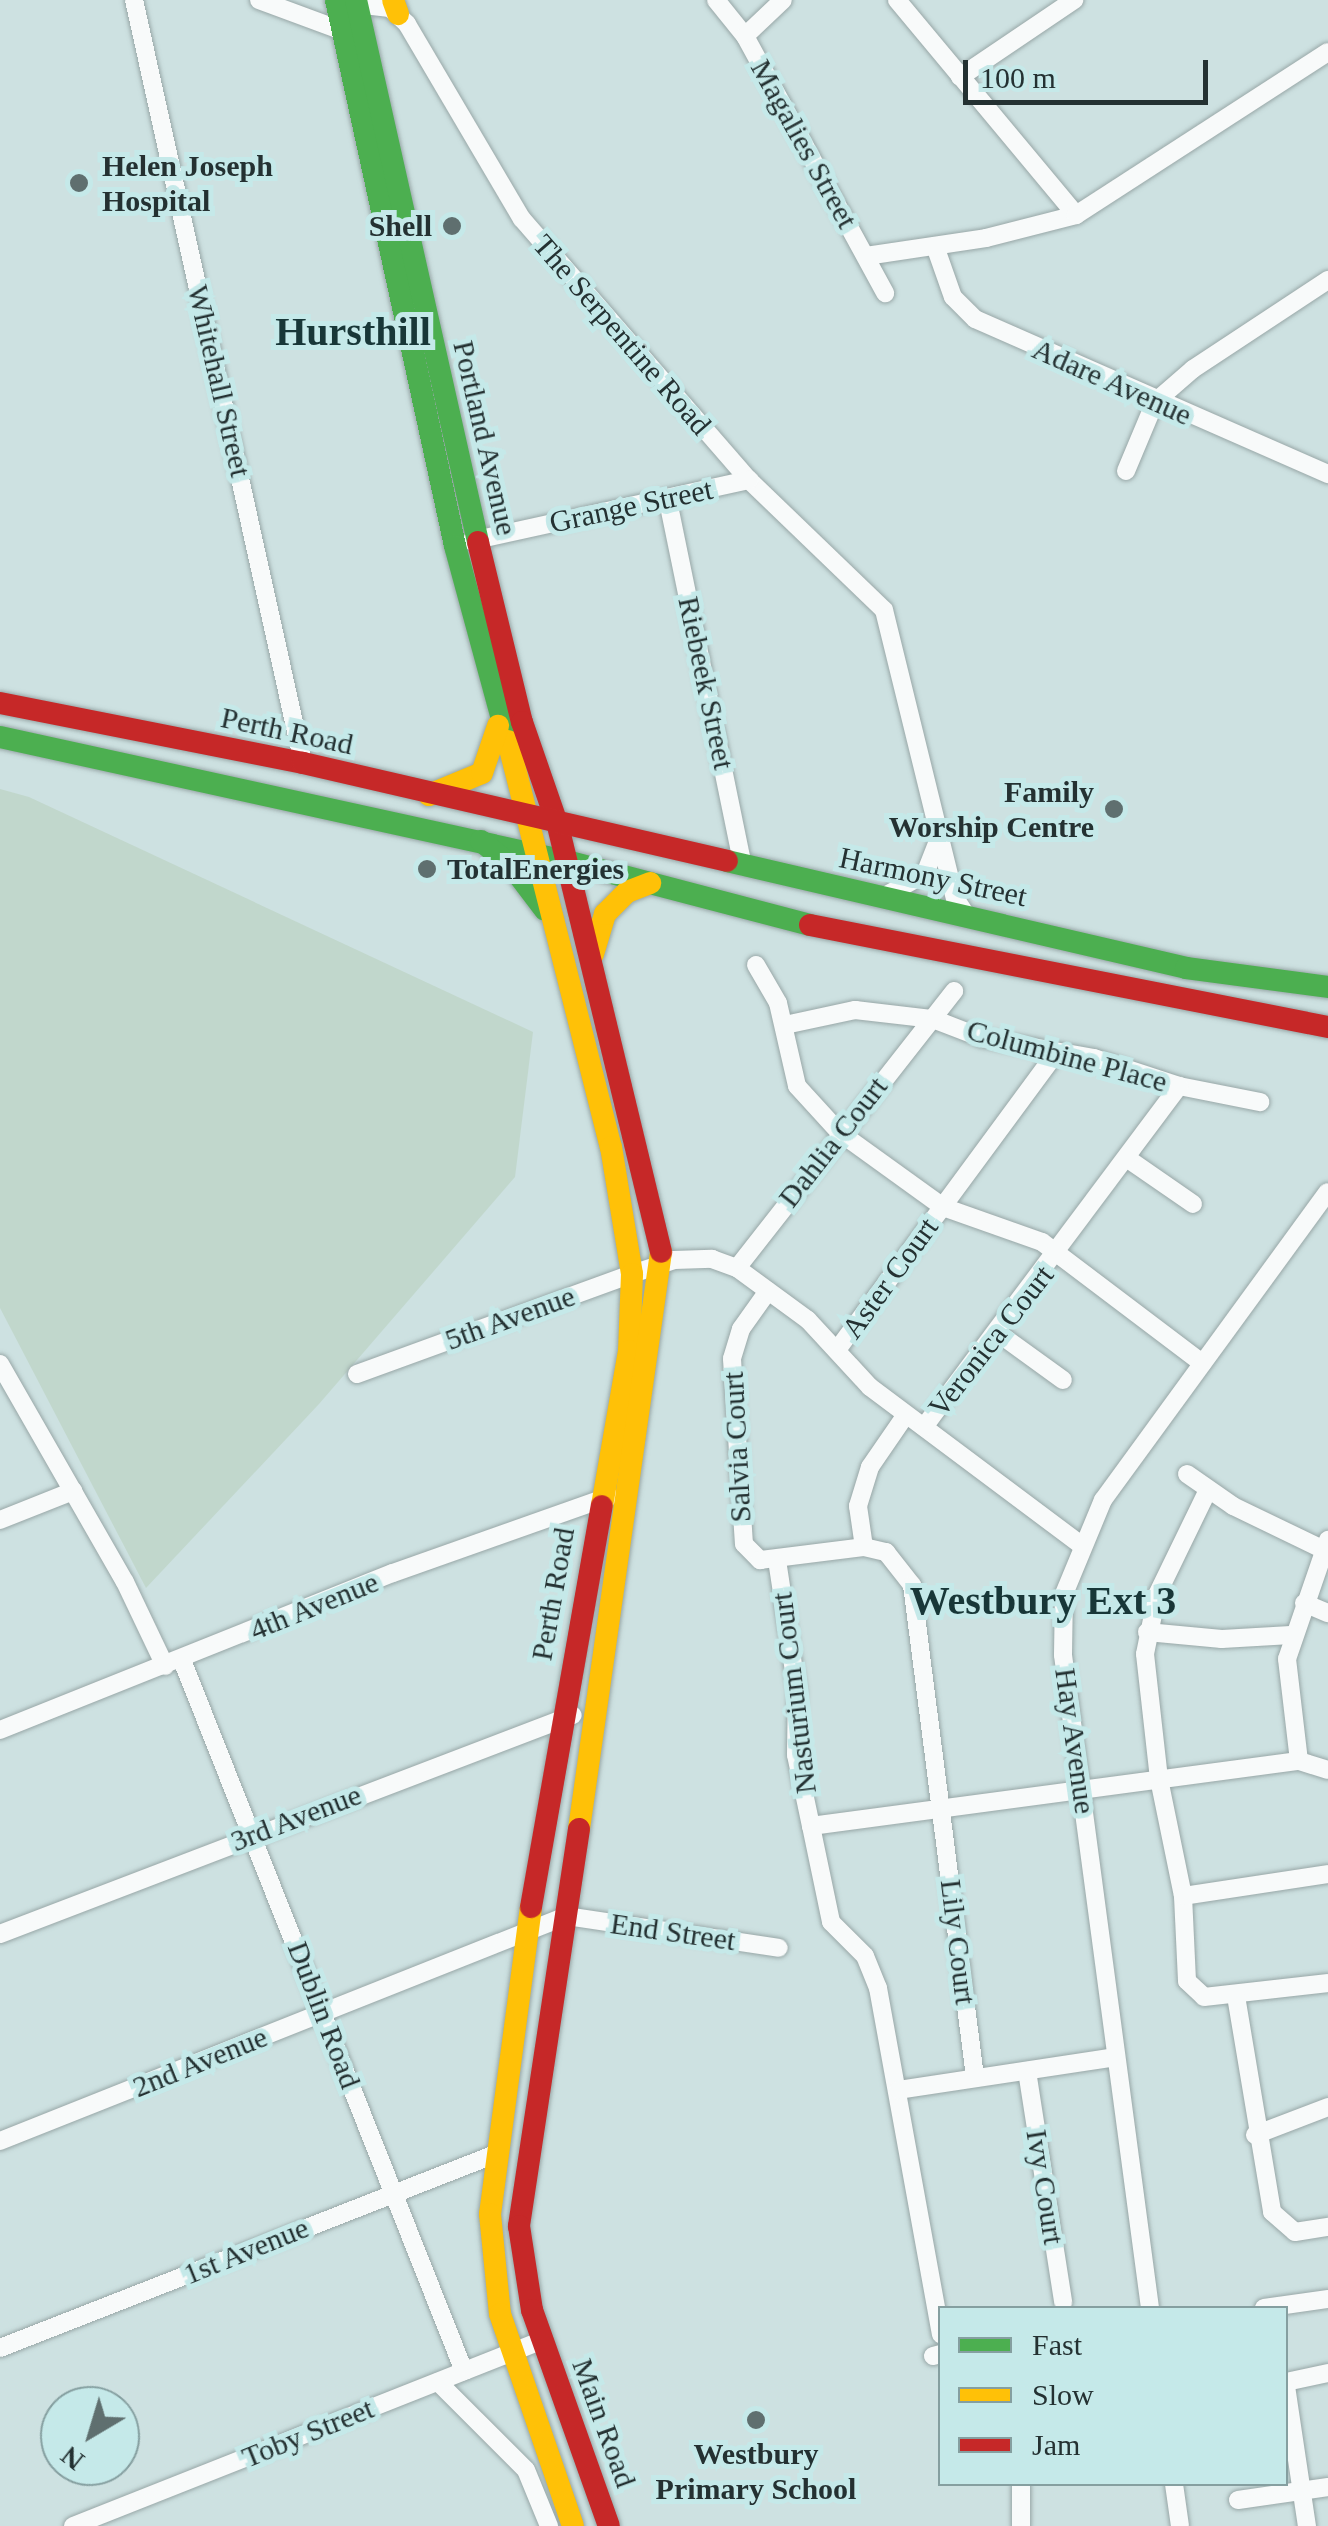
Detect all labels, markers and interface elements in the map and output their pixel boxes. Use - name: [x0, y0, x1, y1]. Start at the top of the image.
- scale bar: [968, 40, 1213, 102]
- street label: Magalies Street: [743, 53, 865, 235]
- text: 100 m: [980, 61, 1056, 94]
- place label: Helen Joseph Hospital: [102, 148, 273, 218]
- marker: Helen Joseph Hospital: [66, 170, 92, 196]
- place label: Shell: [369, 208, 432, 244]
- marker: Shell: [441, 215, 463, 237]
- street label: The Serpentine Road: [525, 228, 719, 442]
- street label: Whitehall Street: [179, 282, 259, 480]
- district label: Hursthill: [275, 308, 431, 356]
- street label: Adare Avenue: [1026, 331, 1198, 433]
- street label: Portland Avenue: [445, 336, 525, 540]
- street label: Grange Street: [546, 471, 716, 541]
- street label: Riebeek Street: [670, 593, 742, 773]
- street label: Perth Road: [218, 699, 356, 763]
- place label: Family Worship Centre: [889, 774, 1094, 844]
- marker: Family Worship Centre: [1103, 798, 1125, 820]
- street label: Harmony Street: [836, 840, 1030, 914]
- place label: TotalEnergies: [447, 851, 624, 887]
- marker: TotalEnergies: [416, 858, 438, 880]
- street label: Columbine Place: [963, 1012, 1171, 1100]
- street label: Dahlia Court: [771, 1070, 895, 1214]
- street label: Aster Court: [834, 1210, 946, 1346]
- street label: Veronica Court: [921, 1258, 1061, 1424]
- street label: 5th Avenue: [440, 1278, 580, 1358]
- street label: Salvia Court: [715, 1371, 759, 1523]
- street label: Perth Road: [524, 1525, 582, 1663]
- street label: 4th Avenue: [244, 1564, 384, 1648]
- district label: Westbury Ext 3: [910, 1577, 1176, 1625]
- street label: Nasturium Court: [764, 1590, 824, 1796]
- street label: Hay Avenue: [1047, 1665, 1103, 1817]
- street label: 3rd Avenue: [225, 1776, 367, 1860]
- street label: Lily Court: [932, 1877, 984, 2007]
- street label: End Street: [608, 1905, 738, 1959]
- street label: Dublin Road: [280, 1937, 368, 2093]
- street label: 2nd Avenue: [127, 2018, 273, 2106]
- street label: Ivy Court: [1018, 2127, 1072, 2247]
- street label: 1st Avenue: [177, 2209, 315, 2293]
- legend: [938, 2306, 1288, 2486]
- text: Fast: [1032, 2328, 1082, 2361]
- street label: Main Road: [564, 2354, 644, 2492]
- text: Slow: [1032, 2378, 1094, 2411]
- north arrow: [40, 2386, 140, 2486]
- street label: Toby Street: [237, 2390, 379, 2476]
- marker: Westbury Primary School: [745, 2409, 767, 2431]
- text: Jam: [1032, 2428, 1080, 2461]
- place label: Westbury Primary School: [656, 2436, 856, 2506]
- text: N: [55, 2440, 90, 2477]

